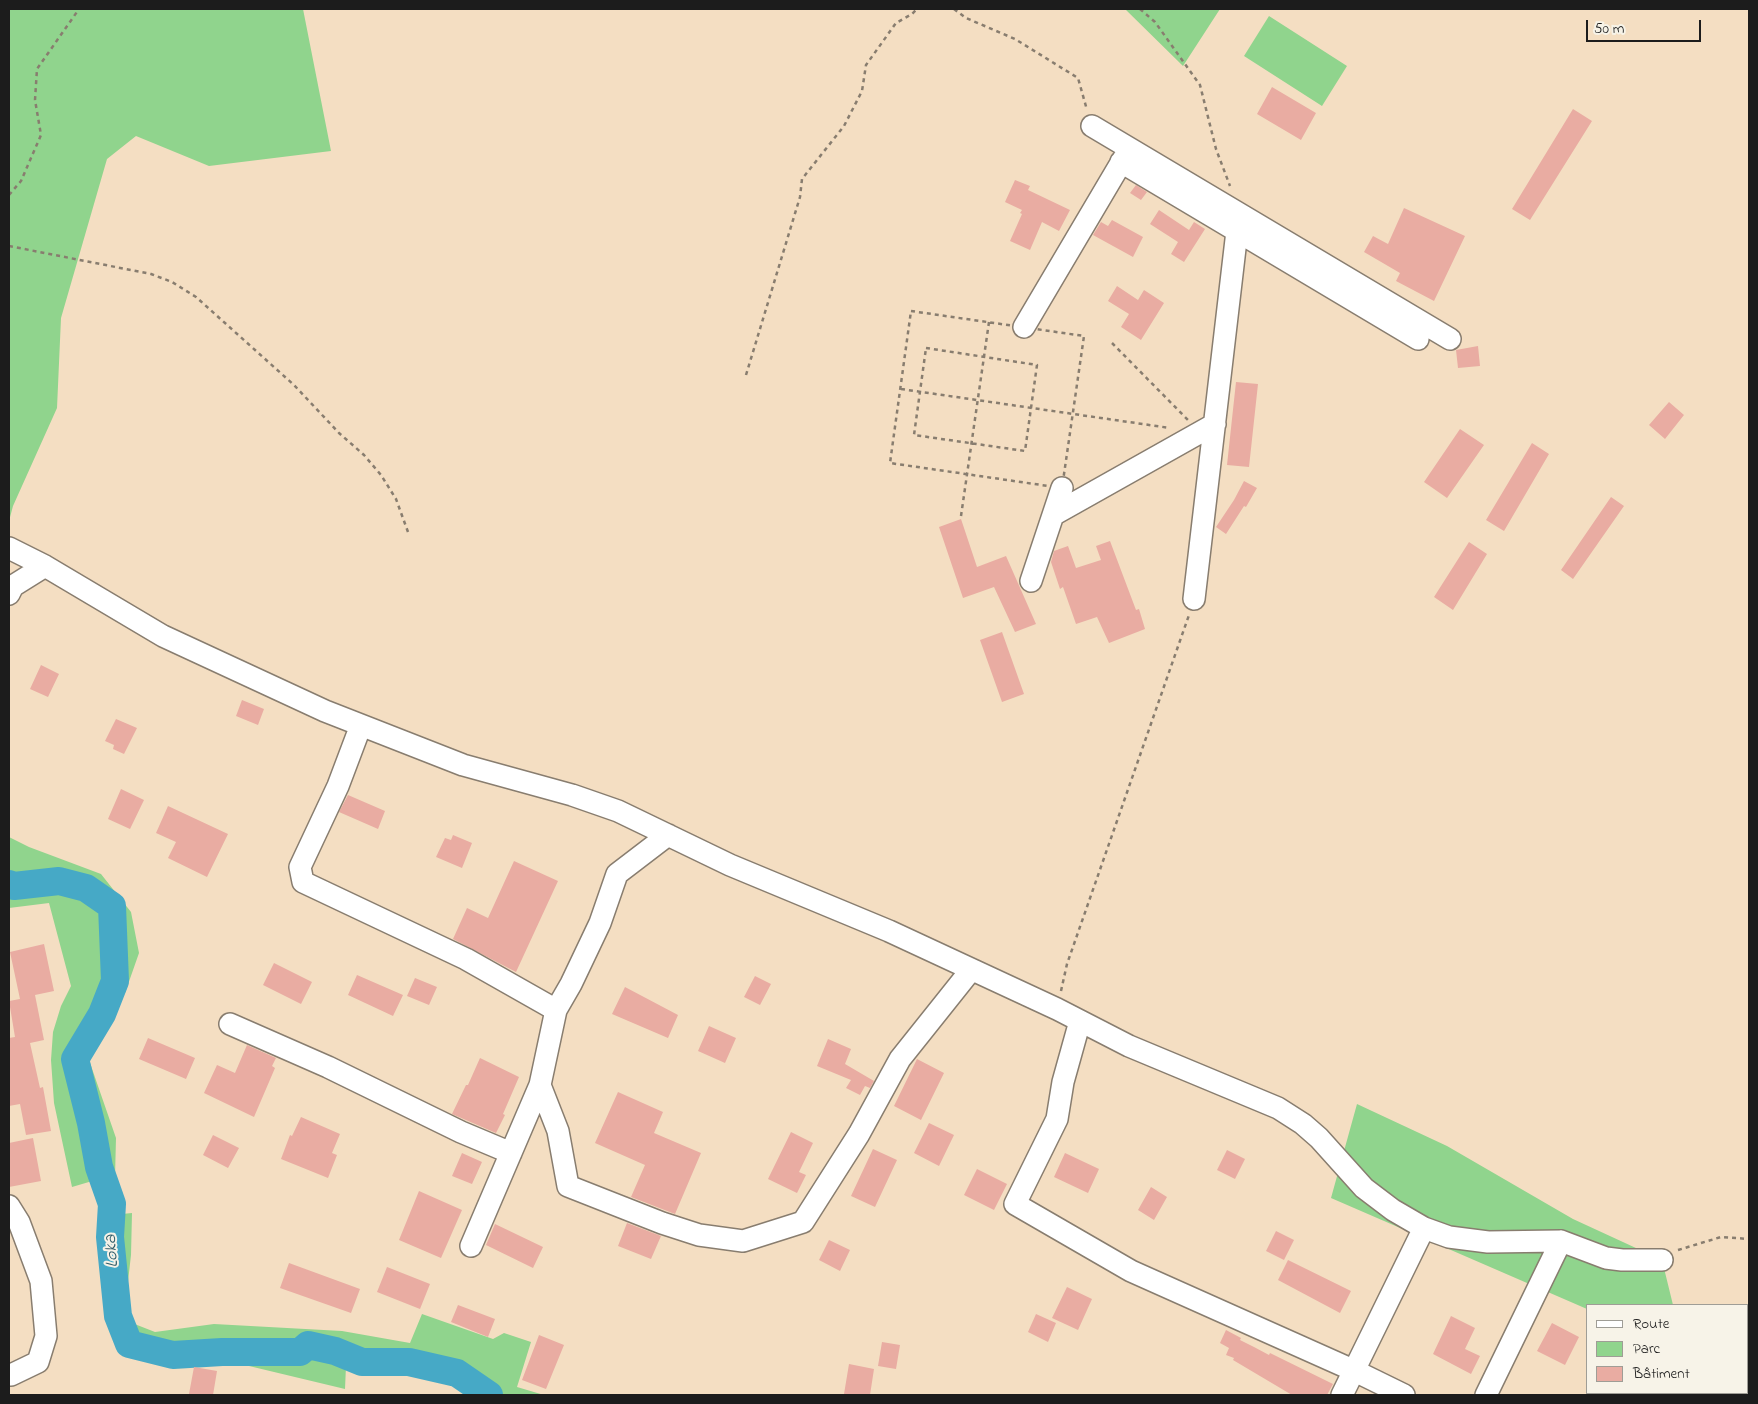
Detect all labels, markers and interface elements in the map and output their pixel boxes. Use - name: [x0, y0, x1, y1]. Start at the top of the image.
- scale bar: [1588, 10, 1703, 42]
- text: 50 m: [1594, 18, 1624, 40]
- water label: Loka: [101, 1234, 125, 1268]
- legend: [1586, 1304, 1748, 1394]
- text: Route: [1633, 1313, 1669, 1335]
- text: Parc: [1633, 1338, 1660, 1360]
- text: Bâtiment: [1633, 1363, 1690, 1385]

